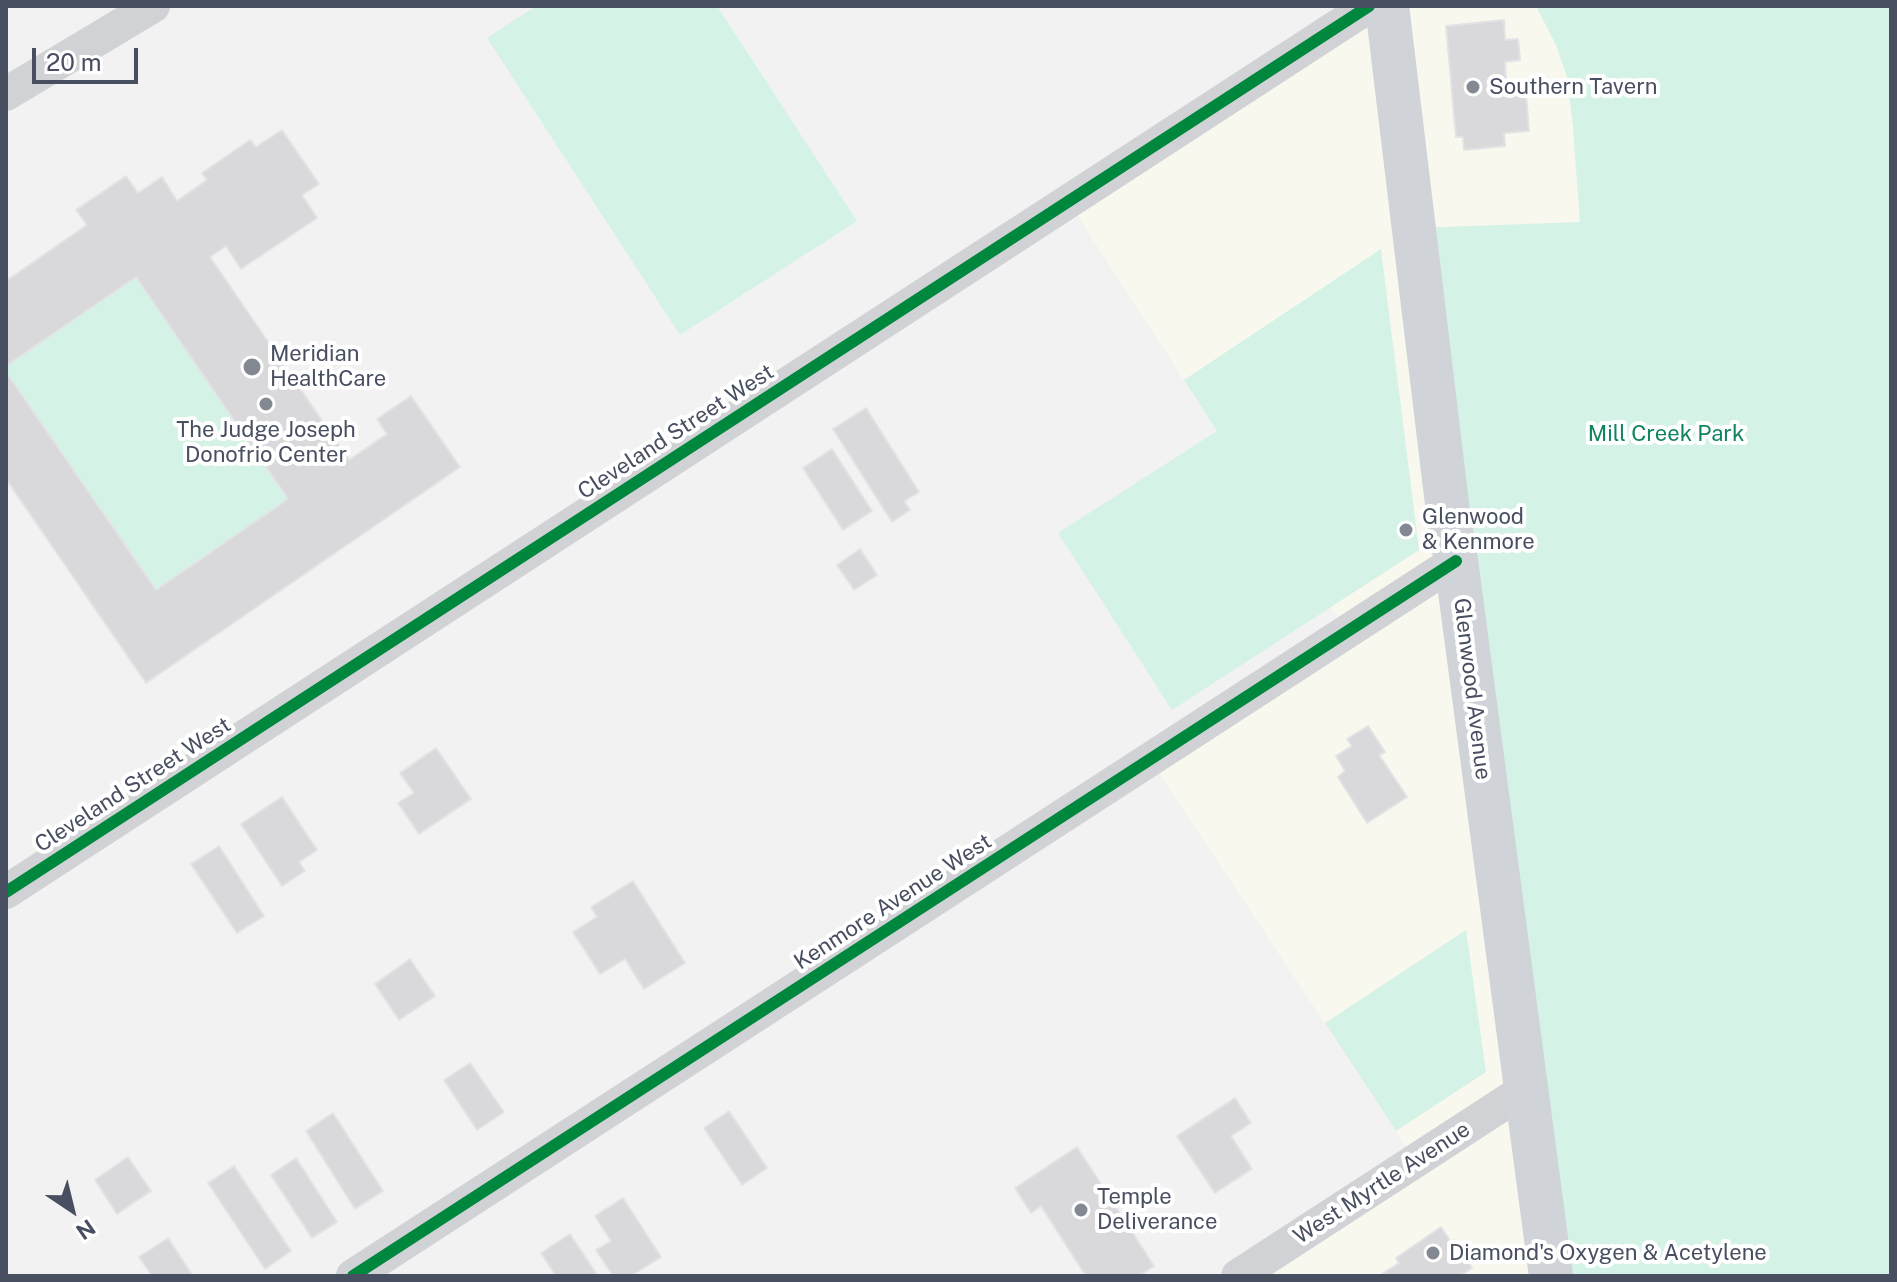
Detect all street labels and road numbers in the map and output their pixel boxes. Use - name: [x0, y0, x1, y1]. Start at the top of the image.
- street label: Cleveland Street West: [573, 359, 779, 505]
- street label: Glenwood Avenue: [1448, 597, 1496, 781]
- street label: Cleveland Street West: [30, 712, 236, 858]
- street label: Kenmore Avenue West: [789, 828, 997, 976]
- street label: West Myrtle Avenue: [1289, 1116, 1475, 1250]

